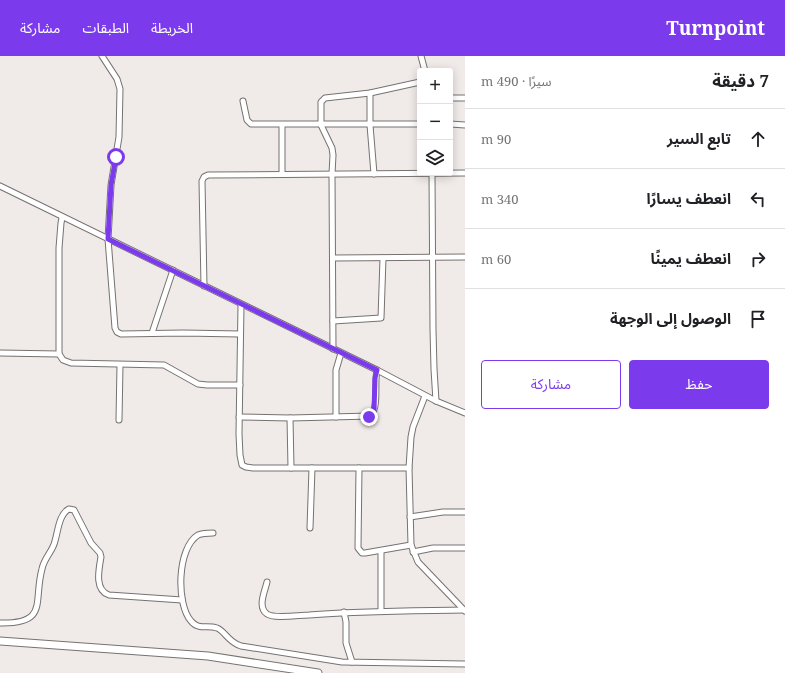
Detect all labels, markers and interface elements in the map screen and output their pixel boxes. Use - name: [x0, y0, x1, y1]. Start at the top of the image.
- text: Turnpoint: [666, 15, 765, 41]
- text: مشاركة: [20, 18, 60, 37]
- text: الطبقات: [82, 18, 129, 37]
- text: الخريطة: [151, 18, 193, 37]
- map controls: [417, 68, 453, 176]
- button: +: [417, 68, 453, 104]
- text: 7 دقيقة: [712, 69, 769, 92]
- text: سيرًا · 490 m: [481, 72, 551, 90]
- button: −: [417, 104, 453, 140]
- text: تابع السير: [667, 128, 731, 148]
- icon: ahead: [747, 128, 769, 150]
- text: 90 m: [481, 130, 511, 148]
- button: layers: [417, 140, 453, 176]
- route start: [107, 148, 125, 166]
- text: انعطف يسارًا: [647, 188, 731, 208]
- icon: left: [747, 188, 769, 210]
- text: 340 m: [481, 190, 519, 208]
- text: انعطف يمينًا: [650, 248, 731, 268]
- icon: right: [747, 248, 769, 270]
- text: 60 m: [481, 250, 511, 268]
- text: الوصول إلى الوجهة: [610, 308, 731, 328]
- icon: arrive: [747, 308, 769, 330]
- button: مشاركة: [481, 360, 621, 409]
- button: حفظ: [629, 360, 769, 409]
- route end: [360, 408, 378, 426]

